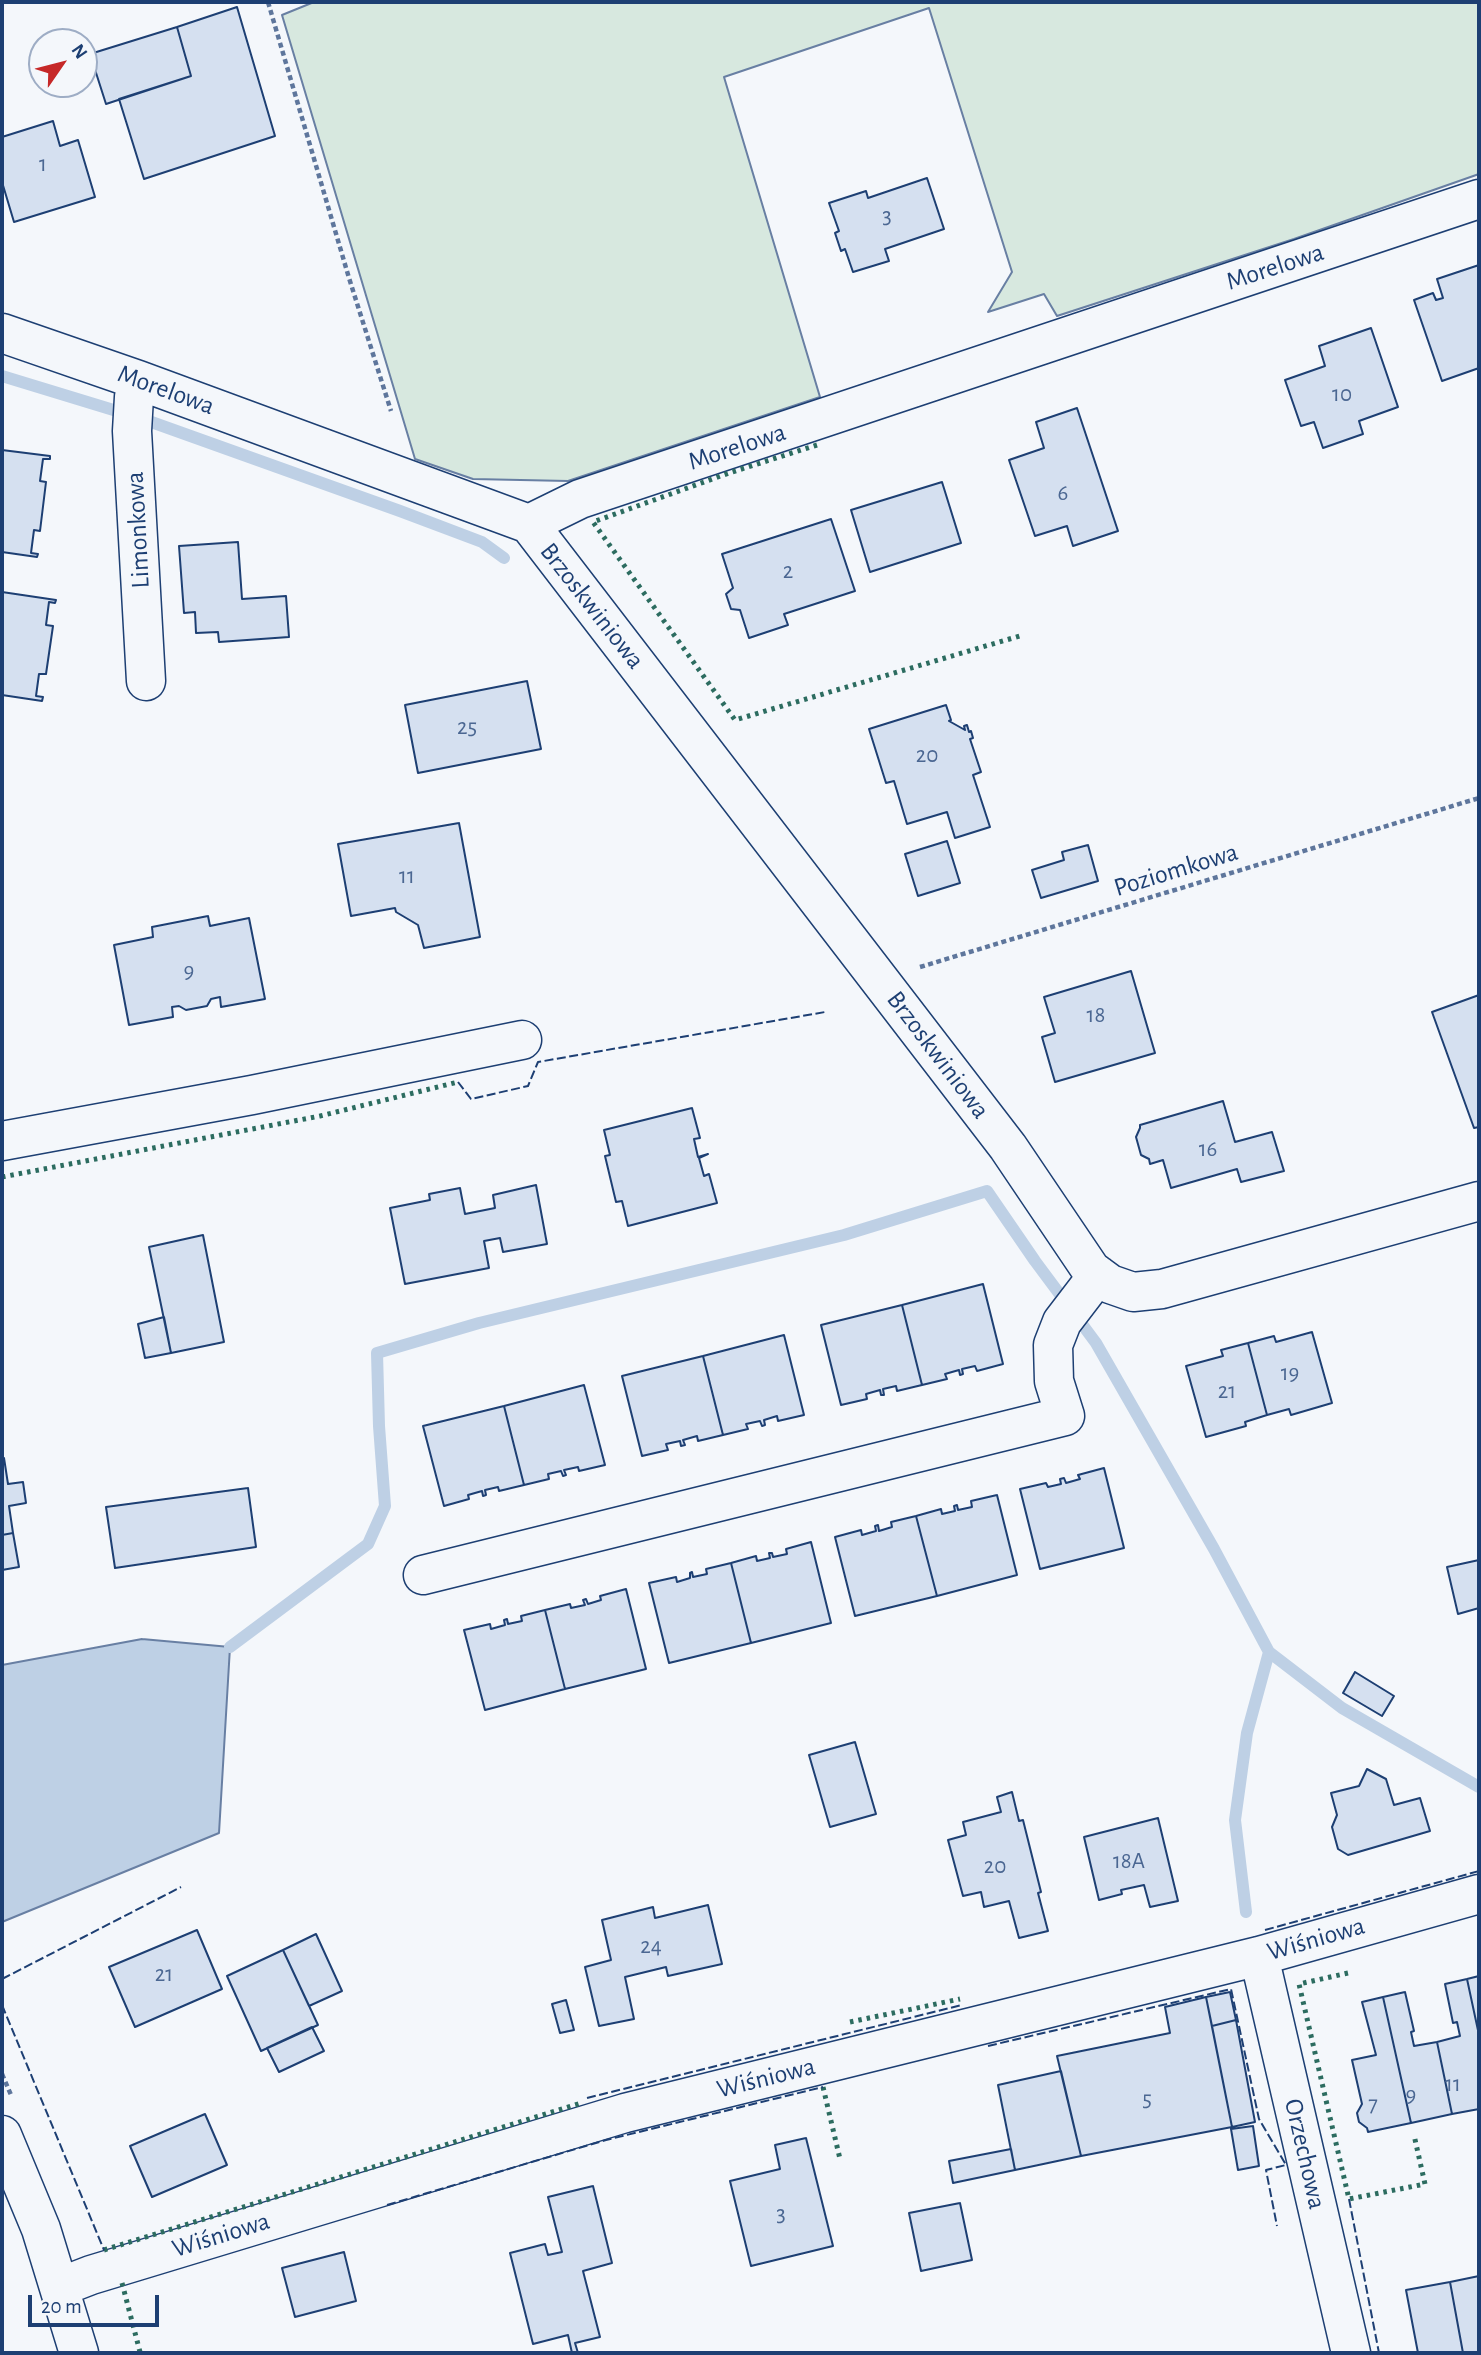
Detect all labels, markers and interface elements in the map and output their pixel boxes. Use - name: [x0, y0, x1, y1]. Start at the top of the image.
- north arrow: [28, 28, 98, 98]
- text: N: [67, 41, 91, 63]
- house number: 1: [39, 150, 47, 178]
- house number: 3: [882, 202, 892, 230]
- street label: Morelowa: [1222, 237, 1328, 297]
- street label: Morelowa: [113, 358, 219, 422]
- house number: 10: [1332, 380, 1352, 408]
- street label: Morelowa: [684, 417, 790, 477]
- street label: Limonkowa: [119, 471, 157, 589]
- house number: 6: [1058, 479, 1068, 507]
- street label: Brzoskwiniowa: [533, 537, 651, 675]
- house number: 2: [783, 557, 793, 585]
- house number: 25: [457, 713, 477, 741]
- house number: 20: [916, 741, 938, 769]
- street label: Poziomkowa: [1110, 836, 1242, 904]
- house number: 11: [399, 862, 415, 890]
- house number: 9: [184, 957, 194, 985]
- street label: Brzoskwiniowa: [880, 985, 996, 1125]
- house number: 18: [1087, 1001, 1105, 1029]
- house number: 16: [1199, 1135, 1217, 1163]
- house number: 19: [1281, 1359, 1299, 1387]
- house number: 21: [1218, 1377, 1236, 1405]
- house number: 18A: [1113, 1847, 1145, 1875]
- house number: 20: [984, 1852, 1006, 1880]
- street label: Wiśniowa: [1263, 1910, 1369, 1968]
- house number: 24: [640, 1932, 662, 1960]
- house number: 21: [155, 1960, 173, 1988]
- street label: Wiśniowa: [714, 2051, 818, 2105]
- house number: 11: [1445, 2070, 1461, 2098]
- house number: 9: [1406, 2081, 1416, 2109]
- house number: 5: [1142, 2085, 1152, 2113]
- house number: 7: [1368, 2090, 1378, 2118]
- street label: Orzechowa: [1277, 2096, 1333, 2212]
- house number: 3: [776, 2200, 786, 2228]
- street label: Wiśniowa: [168, 2205, 274, 2265]
- scale bar: [32, 2282, 163, 2326]
- text: 20 m: [41, 2296, 82, 2317]

